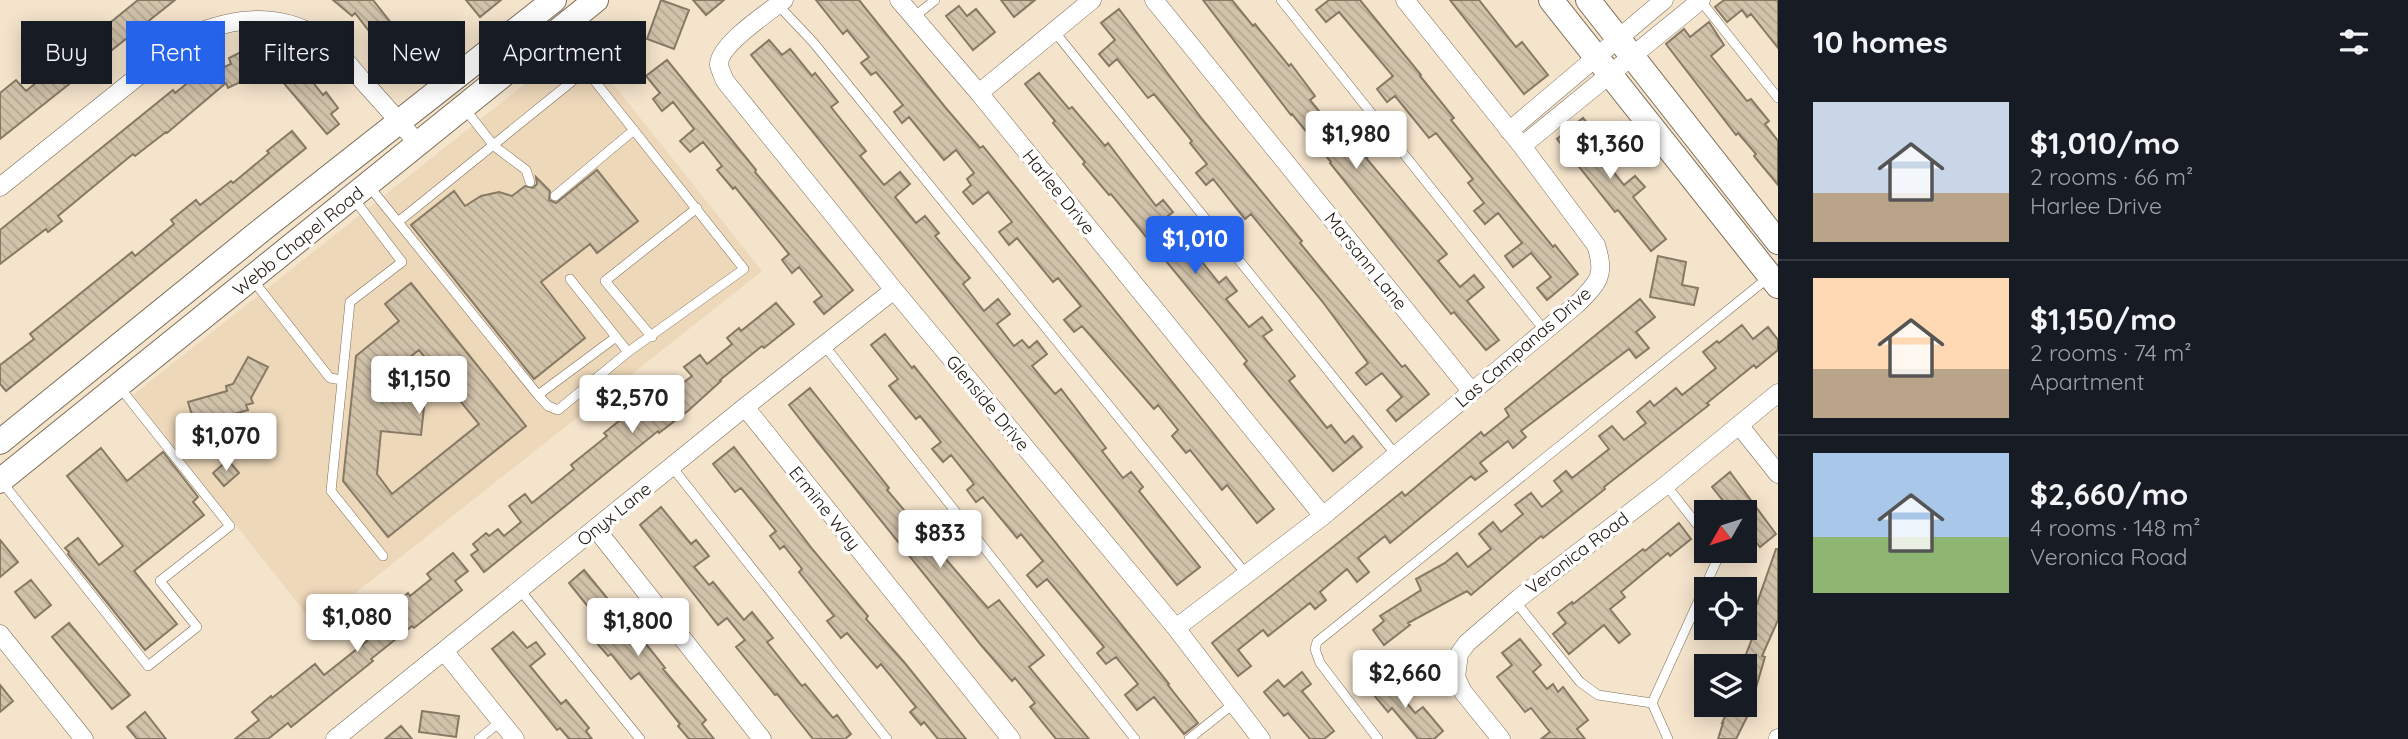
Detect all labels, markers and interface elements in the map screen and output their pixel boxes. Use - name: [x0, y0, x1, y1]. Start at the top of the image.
- chip: Buy: [21, 21, 112, 84]
- chip: Rent: [126, 21, 225, 84]
- chip: Filters: [239, 21, 354, 84]
- chip: New: [368, 21, 465, 84]
- chip: Apartment: [479, 21, 646, 84]
- text: 10 homes: [1813, 23, 1948, 61]
- icon: filters: [2335, 23, 2373, 61]
- pin: $1,980: [1299, 111, 1413, 171]
- text: $1,980: [1322, 119, 1390, 148]
- pin: $1,360: [1553, 122, 1667, 181]
- text: $1,010/mo: [2030, 124, 2180, 162]
- text: $1,360: [1576, 129, 1644, 158]
- icon: home: [1869, 130, 1953, 214]
- street label: Harlee Drive: [1018, 145, 1100, 239]
- text: 2 rooms · 66 m²: [2030, 162, 2193, 191]
- street label: Webb Chapel Road: [228, 181, 368, 301]
- text: Harlee Drive: [2030, 191, 2162, 220]
- street label: Marsann Lane: [1320, 208, 1412, 314]
- pin: $1,010: [1138, 216, 1252, 276]
- text: $1,010: [1162, 224, 1228, 253]
- street label: Las Campanas Drive: [1450, 282, 1596, 412]
- text: $1,150/mo: [2030, 300, 2177, 338]
- icon: home: [1869, 306, 1953, 390]
- text: 2 rooms · 74 m²: [2030, 338, 2192, 367]
- street label: Glenside Drive: [941, 350, 1035, 456]
- pin: $1,150: [362, 356, 476, 416]
- text: $1,150: [387, 364, 451, 393]
- text: Apartment: [2030, 367, 2144, 396]
- pin: $2,570: [575, 376, 689, 435]
- text: $2,570: [595, 383, 669, 412]
- pin: $1,070: [169, 414, 283, 473]
- text: $1,070: [192, 421, 260, 450]
- street label: Ermine Way: [784, 461, 866, 555]
- text: $2,660/mo: [2030, 475, 2188, 513]
- street label: Onyx Lane: [572, 477, 656, 551]
- icon: home: [1869, 481, 1953, 565]
- north arrow: [1694, 500, 1757, 564]
- map controls: [1694, 500, 1757, 717]
- street label: Veronica Road: [1521, 507, 1633, 599]
- pin: $833: [899, 510, 981, 570]
- text: 4 rooms · 148 m²: [2030, 513, 2201, 542]
- text: $833: [914, 518, 966, 547]
- text: Veronica Road: [2030, 542, 2187, 571]
- button: locate: [1694, 577, 1757, 640]
- pin: $1,080: [300, 594, 414, 654]
- pin: $1,800: [581, 598, 695, 658]
- text: $1,080: [322, 602, 392, 631]
- text: $1,800: [603, 606, 673, 635]
- pin: $2,660: [1348, 650, 1462, 710]
- button: layers: [1694, 654, 1757, 717]
- text: $2,660: [1369, 658, 1441, 687]

